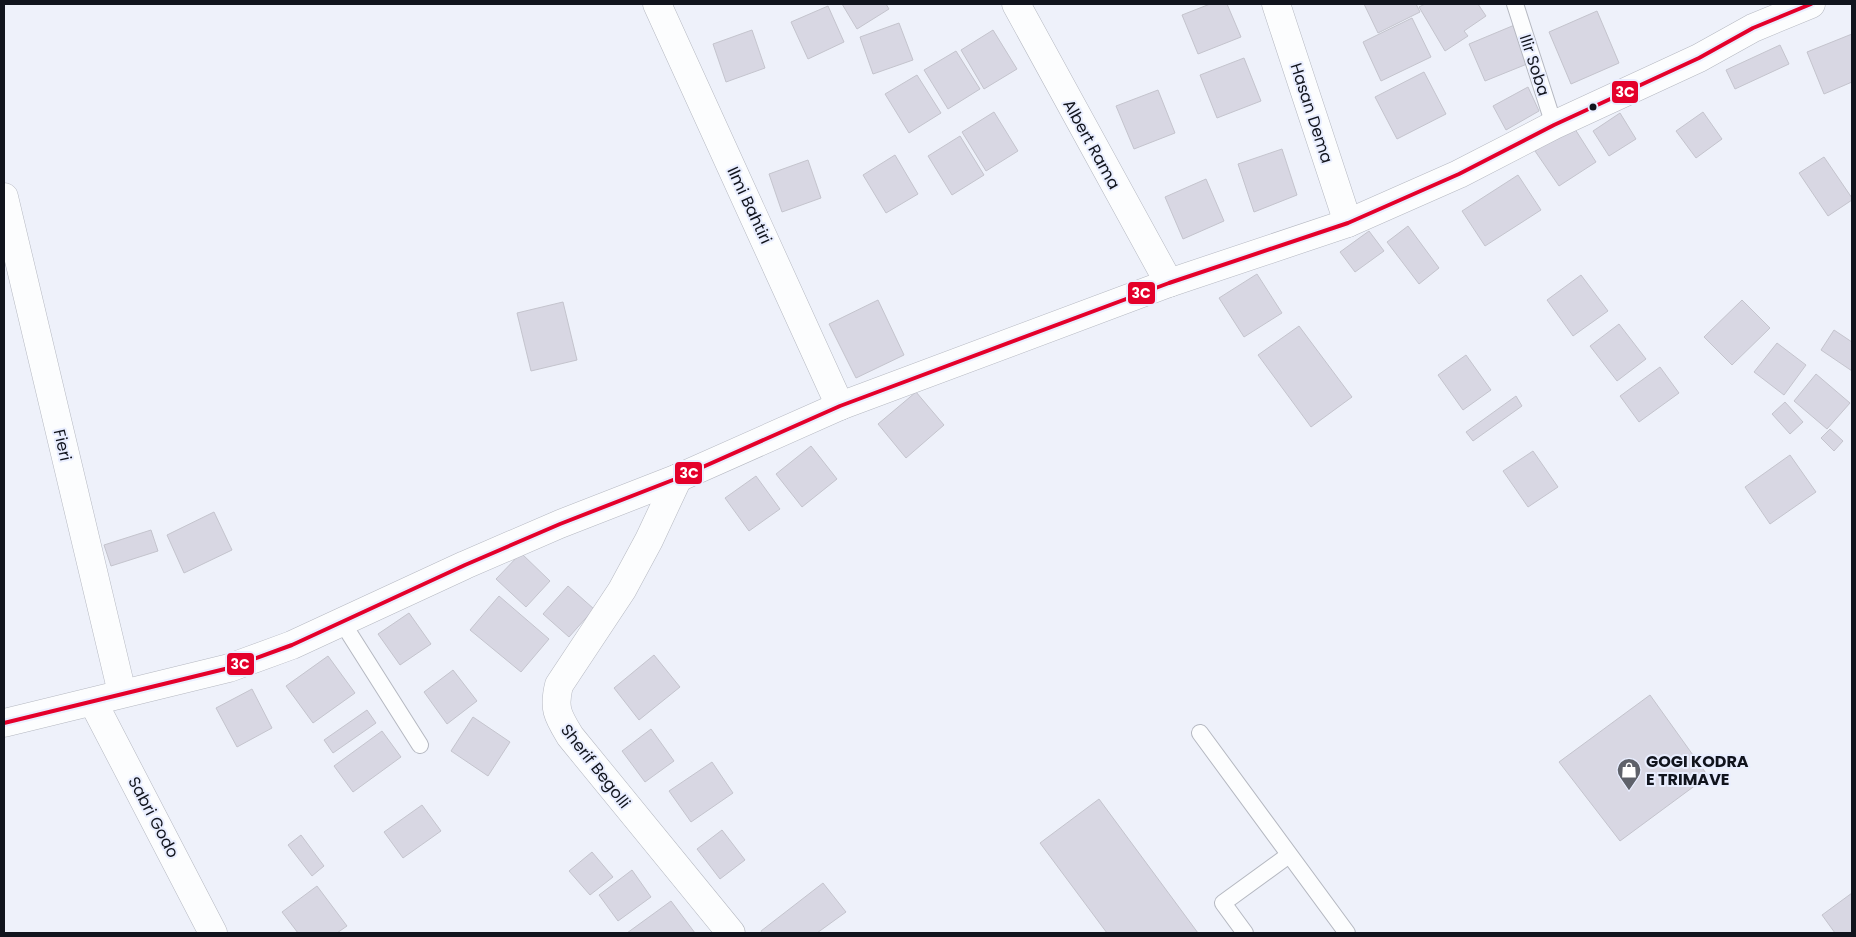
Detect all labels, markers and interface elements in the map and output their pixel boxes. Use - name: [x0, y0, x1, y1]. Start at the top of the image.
- street label: Ilir Soba: [1514, 31, 1555, 99]
- street label: Hasan Dema: [1285, 60, 1339, 166]
- line badge: 3C: [1611, 80, 1639, 104]
- text: 3C: [1615, 82, 1635, 102]
- street label: Albert Rama: [1057, 95, 1126, 193]
- unlabelled marker: [1588, 102, 1598, 112]
- street label: Ilmi Bahtiri: [722, 163, 778, 248]
- line badge: 3C: [1127, 281, 1156, 305]
- text: 3C: [1131, 283, 1151, 303]
- street label: Fieri: [48, 427, 77, 463]
- line badge: 3C: [674, 461, 703, 485]
- text: 3C: [679, 463, 699, 483]
- line badge: 3C: [226, 652, 255, 676]
- text: 3C: [230, 654, 250, 674]
- street label: Sherif Begolli: [555, 719, 636, 813]
- place label: GOGI KODRA E TRIMAVE: [1646, 750, 1749, 791]
- shop icon: GOGI KODRA E TRIMAVE: [1616, 757, 1642, 791]
- street label: Sabri Godo: [123, 773, 185, 862]

